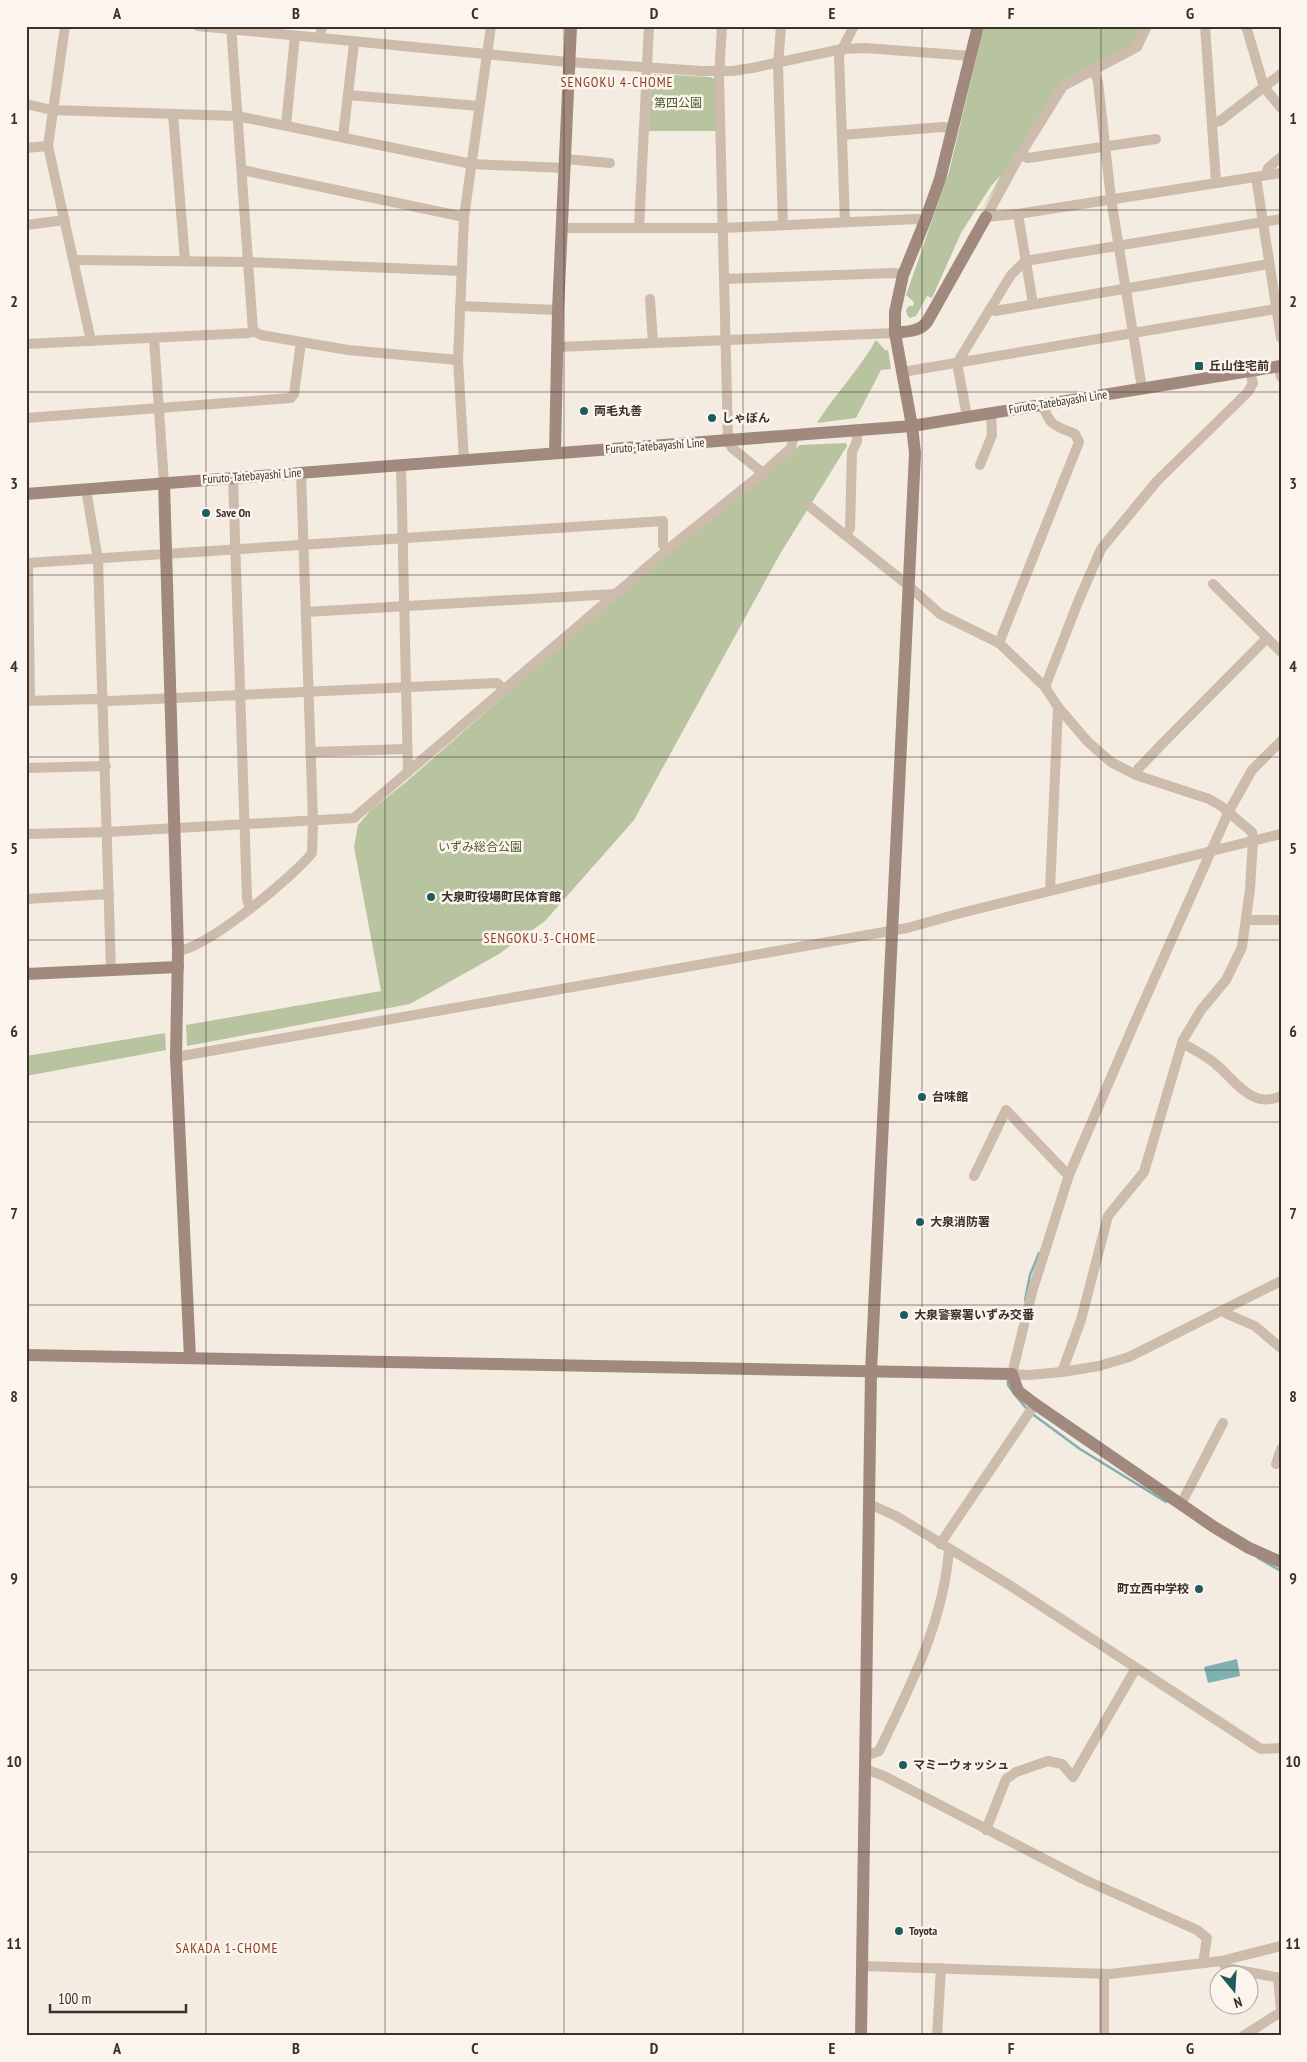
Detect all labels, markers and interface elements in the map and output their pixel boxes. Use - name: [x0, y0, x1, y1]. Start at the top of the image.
- text: A: [112, 3, 122, 23]
- text: B: [292, 3, 300, 23]
- text: C: [471, 3, 479, 23]
- text: D: [650, 3, 659, 23]
- text: E: [829, 3, 836, 23]
- text: F: [1008, 3, 1015, 23]
- text: G: [1186, 3, 1194, 23]
- district label: SENGOKU 4-CHOME: [560, 73, 674, 91]
- park label: 第四公園: [654, 95, 702, 110]
- text: 1: [10, 108, 18, 128]
- text: 1: [1289, 108, 1297, 128]
- text: 2: [10, 291, 18, 311]
- text: 2: [1289, 291, 1297, 311]
- place label: 丘山住宅前: [1209, 358, 1269, 373]
- marker: 丘山住宅前: [1193, 360, 1205, 372]
- street label: Furuto-Tatebayashi Line: [1008, 386, 1108, 417]
- place label: 両毛丸善: [594, 403, 642, 418]
- marker: 両毛丸善: [578, 405, 590, 417]
- place label: しゃぼん: [722, 410, 770, 425]
- marker: しゃぼん: [706, 412, 718, 424]
- street label: Furuto-Tatebayashi Line: [605, 435, 705, 456]
- street label: Furuto-Tatebayashi Line: [202, 465, 302, 486]
- text: 3: [10, 473, 18, 493]
- text: 3: [1289, 473, 1297, 493]
- place label: Save On: [216, 505, 250, 520]
- marker: Save On: [200, 507, 212, 519]
- text: 4: [10, 656, 18, 676]
- text: 4: [1289, 656, 1297, 676]
- text: 5: [10, 838, 18, 858]
- text: 5: [1289, 838, 1297, 858]
- park label: いずみ総合公園: [438, 839, 522, 854]
- place label: 大泉町役場町民体育館: [441, 889, 561, 904]
- marker: 大泉町役場町民体育館: [425, 891, 437, 903]
- district label: SENGOKU 3-CHOME: [483, 929, 597, 947]
- text: 6: [10, 1021, 18, 1041]
- text: 6: [1289, 1021, 1297, 1041]
- place label: 台味館: [932, 1089, 968, 1104]
- marker: 台味館: [916, 1091, 928, 1103]
- text: 7: [10, 1203, 18, 1223]
- text: 7: [1289, 1203, 1297, 1223]
- place label: 大泉消防署: [930, 1214, 990, 1229]
- marker: 大泉消防署: [914, 1216, 926, 1228]
- place label: 大泉警察署いずみ交番: [914, 1307, 1035, 1322]
- marker: 大泉警察署いずみ交番: [898, 1309, 910, 1321]
- text: 8: [10, 1386, 18, 1406]
- text: 8: [1289, 1386, 1297, 1406]
- text: 9: [10, 1568, 18, 1588]
- text: 9: [1289, 1568, 1297, 1588]
- place label: 町立西中学校: [1117, 1581, 1189, 1596]
- marker: 町立西中学校: [1193, 1583, 1205, 1595]
- text: 10: [6, 1751, 22, 1771]
- text: 10: [1285, 1751, 1301, 1771]
- place label: マミーウォッシュ: [913, 1757, 1009, 1772]
- marker: マミーウォッシュ: [897, 1759, 909, 1771]
- place label: Toyota: [909, 1923, 937, 1938]
- marker: Toyota: [893, 1925, 905, 1937]
- text: 11: [6, 1933, 22, 1953]
- text: 11: [1285, 1933, 1301, 1953]
- district label: SAKADA 1-CHOME: [176, 1939, 278, 1957]
- north arrow: [1210, 1964, 1260, 2014]
- scale bar: [50, 1982, 186, 2014]
- text: 100 m: [58, 1989, 91, 2008]
- text: N: [1232, 1993, 1244, 2012]
- text: A: [112, 2038, 122, 2058]
- text: B: [292, 2038, 300, 2058]
- text: C: [471, 2038, 479, 2058]
- text: D: [650, 2038, 659, 2058]
- text: E: [829, 2038, 836, 2058]
- text: F: [1008, 2038, 1015, 2058]
- text: G: [1186, 2038, 1194, 2058]

